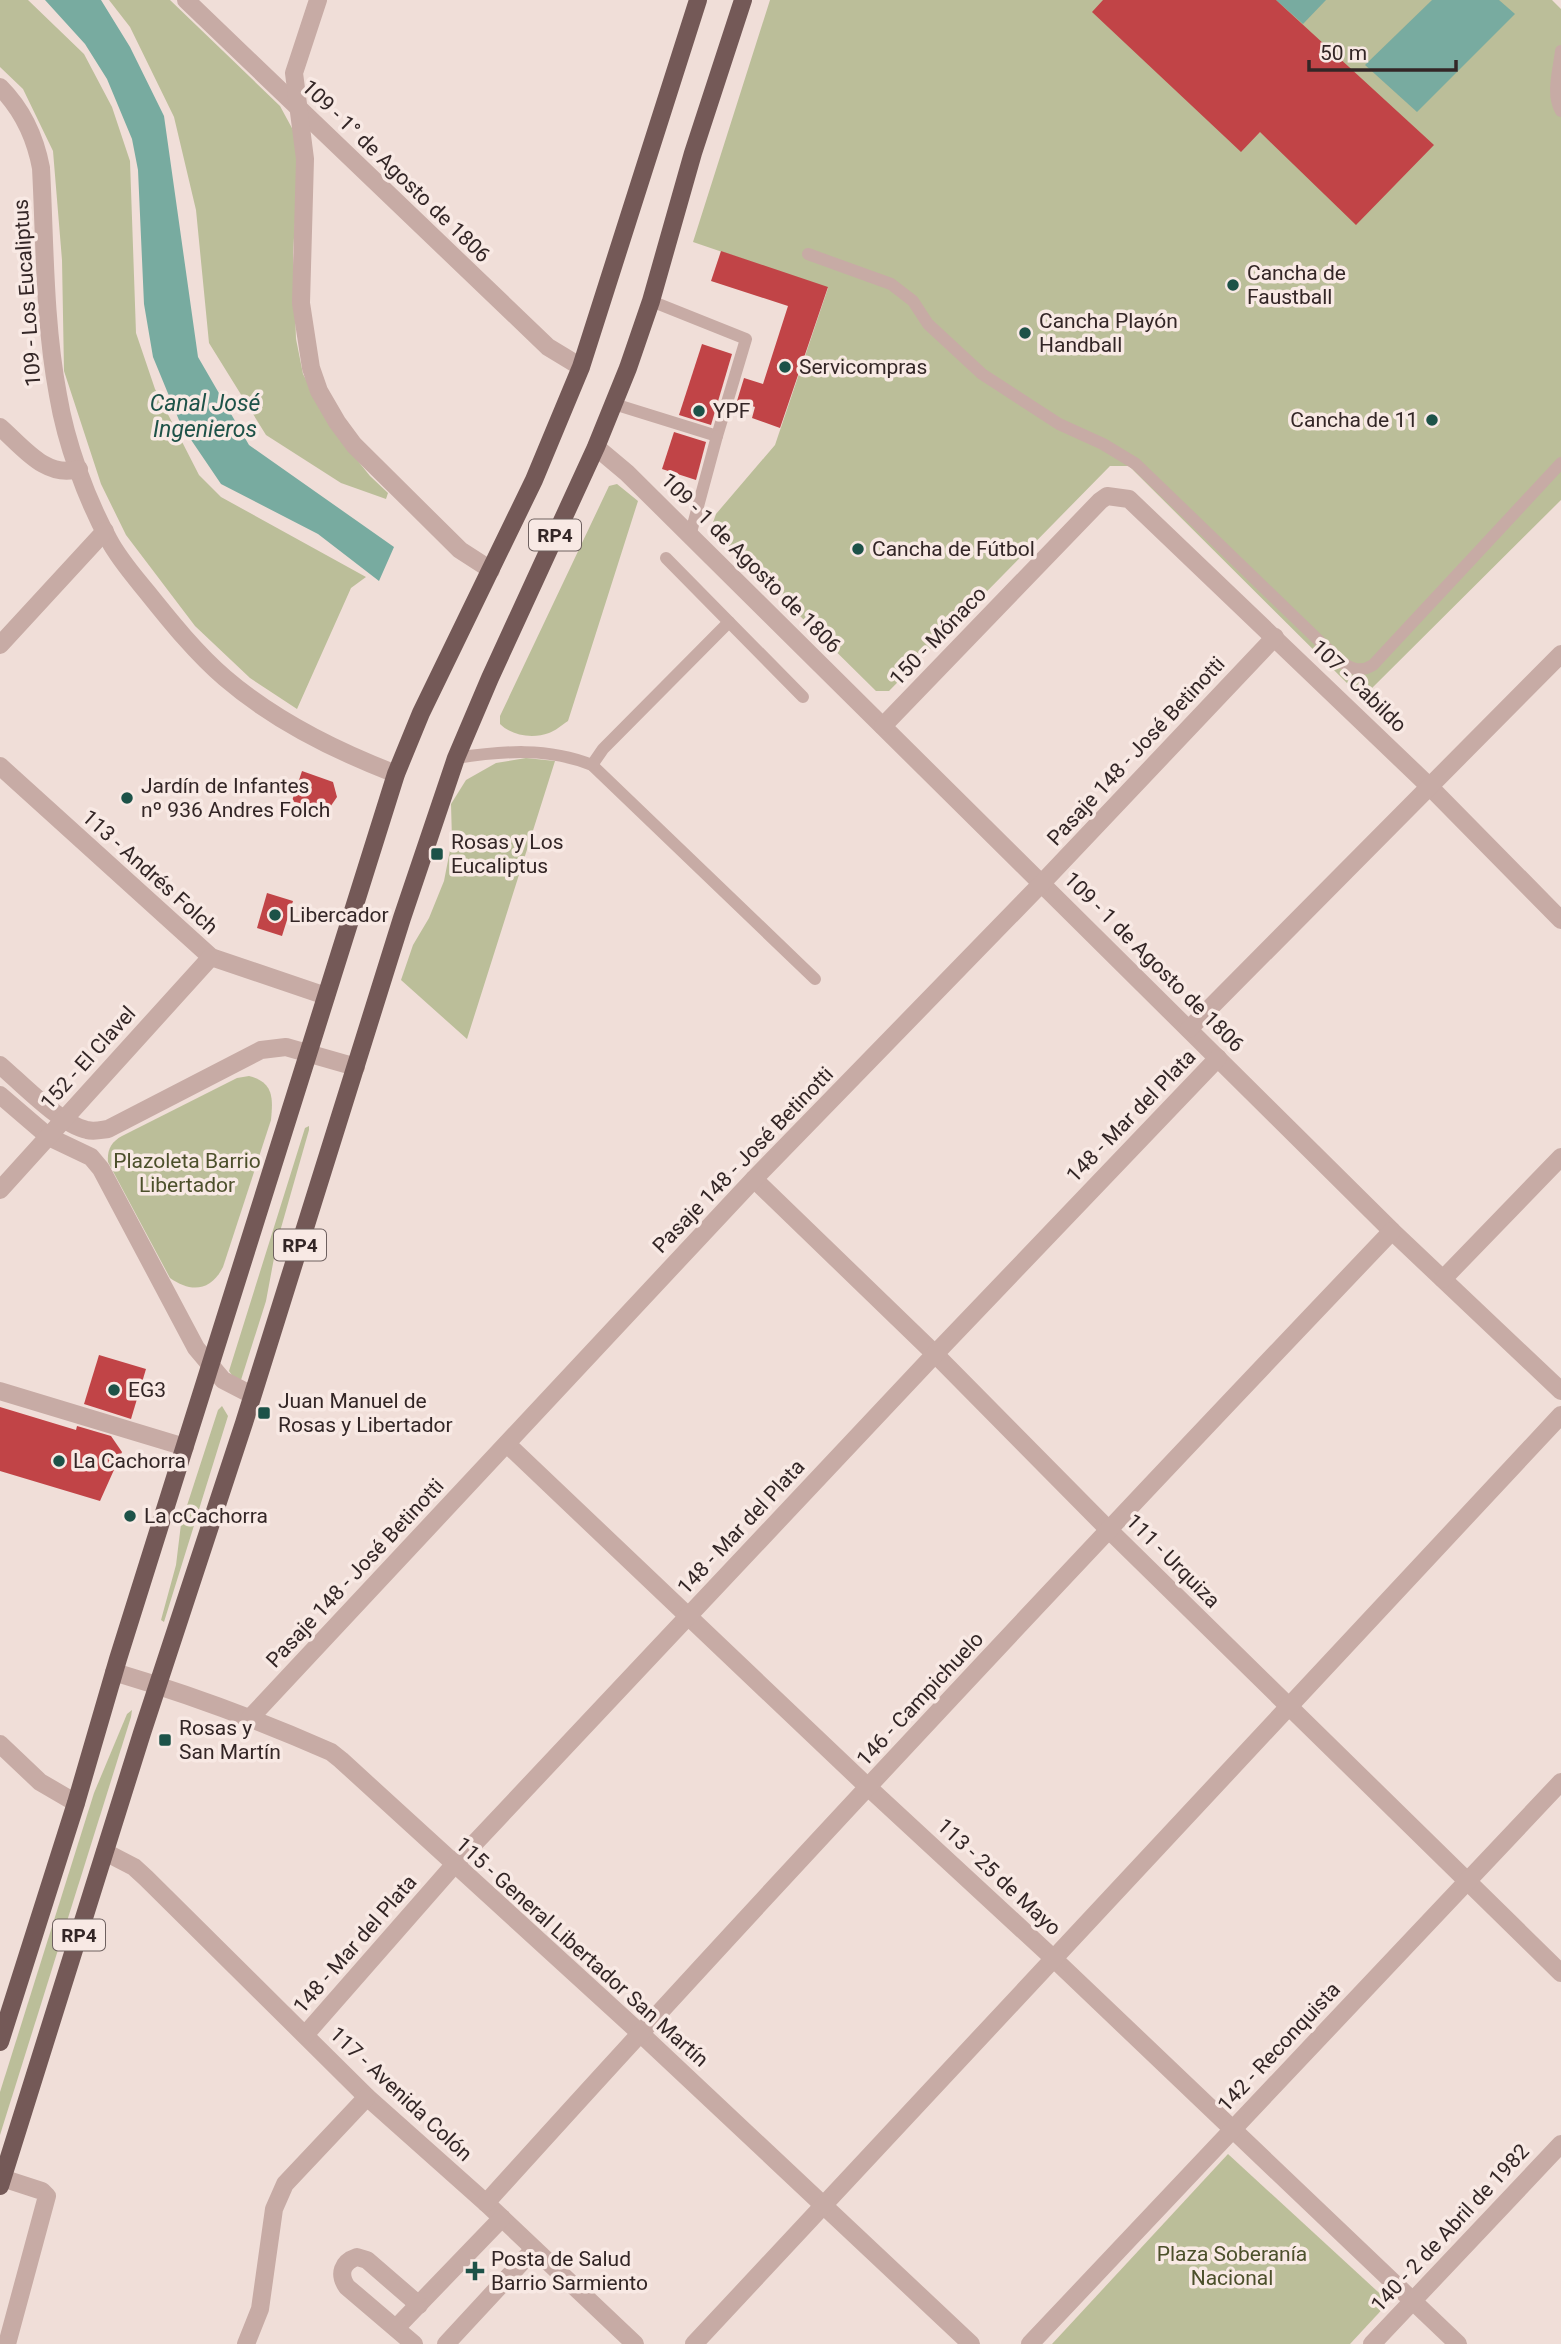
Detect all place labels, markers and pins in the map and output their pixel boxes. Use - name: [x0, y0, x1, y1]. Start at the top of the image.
- place label: Cancha de Faustball: [1247, 261, 1346, 309]
- marker: Cancha de Faustball: [1225, 277, 1241, 293]
- place label: Cancha Playón Handball: [1039, 309, 1178, 357]
- marker: Cancha Playón Handball: [1017, 325, 1033, 341]
- place label: Servicompras: [799, 355, 927, 379]
- marker: Servicompras: [777, 359, 793, 375]
- place label: YPF: [713, 399, 750, 423]
- marker: YPF: [691, 403, 707, 419]
- place label: Cancha de 11: [1290, 408, 1418, 432]
- marker: Cancha de 11: [1424, 412, 1440, 428]
- place label: Cancha de Fútbol: [872, 537, 1035, 561]
- marker: Cancha de Fútbol: [850, 541, 866, 557]
- place label: Jardín de Infantes nº 936 Andres Folch: [141, 774, 330, 822]
- marker: Jardín de Infantes nº 936 Andres Folch: [119, 790, 135, 806]
- place label: Rosas y Los Eucaliptus: [451, 830, 564, 878]
- marker: Rosas y Los Eucaliptus: [429, 846, 445, 862]
- place label: Libercador: [289, 903, 389, 927]
- marker: Libercador: [267, 907, 283, 923]
- place label: EG3: [128, 1378, 166, 1402]
- marker: EG3: [106, 1382, 122, 1398]
- place label: Juan Manuel de Rosas y Libertador: [278, 1389, 453, 1437]
- marker: Juan Manuel de Rosas y Libertador: [256, 1405, 272, 1421]
- place label: La Cachorra: [73, 1449, 186, 1473]
- marker: La Cachorra: [51, 1453, 67, 1469]
- place label: La cCachorra: [144, 1504, 268, 1528]
- marker: La cCachorra: [122, 1508, 138, 1524]
- place label: Rosas y San Martín: [179, 1716, 281, 1764]
- marker: Rosas y San Martín: [157, 1732, 173, 1748]
- place label: Posta de Salud Barrio Sarmiento: [491, 2247, 648, 2295]
- marker: Posta de Salud Barrio Sarmiento: [465, 2261, 485, 2281]

